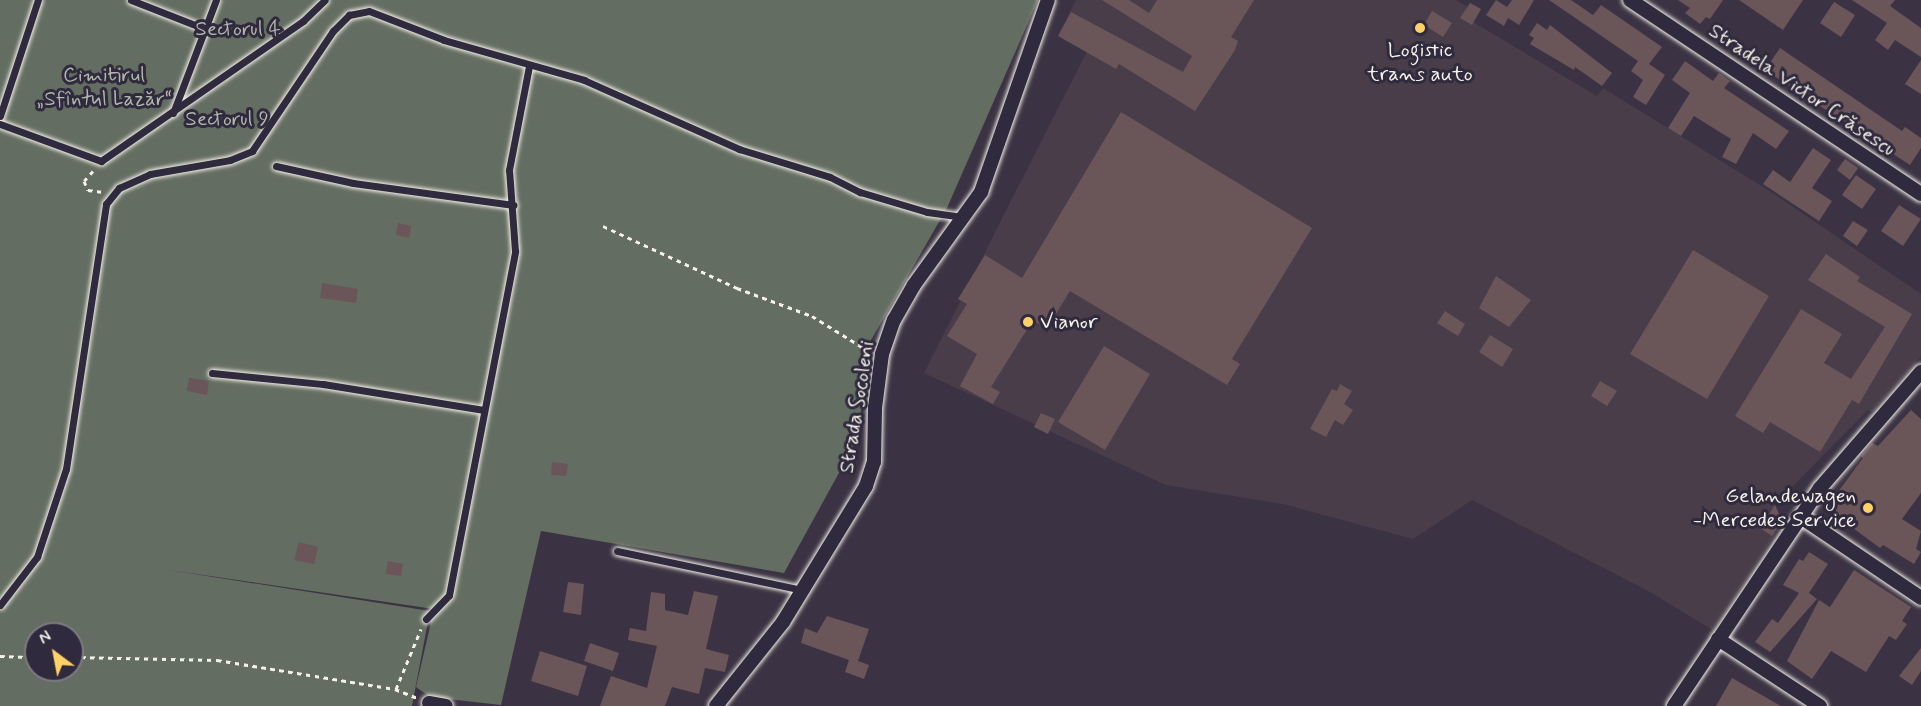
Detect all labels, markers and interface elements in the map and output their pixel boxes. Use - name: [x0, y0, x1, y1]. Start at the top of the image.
- park label: Sectorul 4: [195, 16, 281, 42]
- street label: Stradela Victor Crăsescu: [1704, 18, 1900, 162]
- marker: Logistic trans auto: [1413, 21, 1427, 35]
- place label: Logistic trans auto: [1370, 37, 1470, 87]
- park label: Cimitirul „Sfîntul Lazăr“: [34, 62, 174, 112]
- park label: Sectorul 9: [185, 106, 269, 132]
- place label: Vianor: [1040, 309, 1098, 335]
- marker: Vianor: [1021, 315, 1035, 329]
- street label: Strada Socoleni: [834, 339, 880, 475]
- place label: Gelandewagen -Mercedes Service: [1694, 483, 1856, 533]
- marker: Gelandewagen -Mercedes Service: [1861, 501, 1875, 515]
- north arrow: [24, 622, 84, 682]
- text: N: [35, 626, 55, 650]

